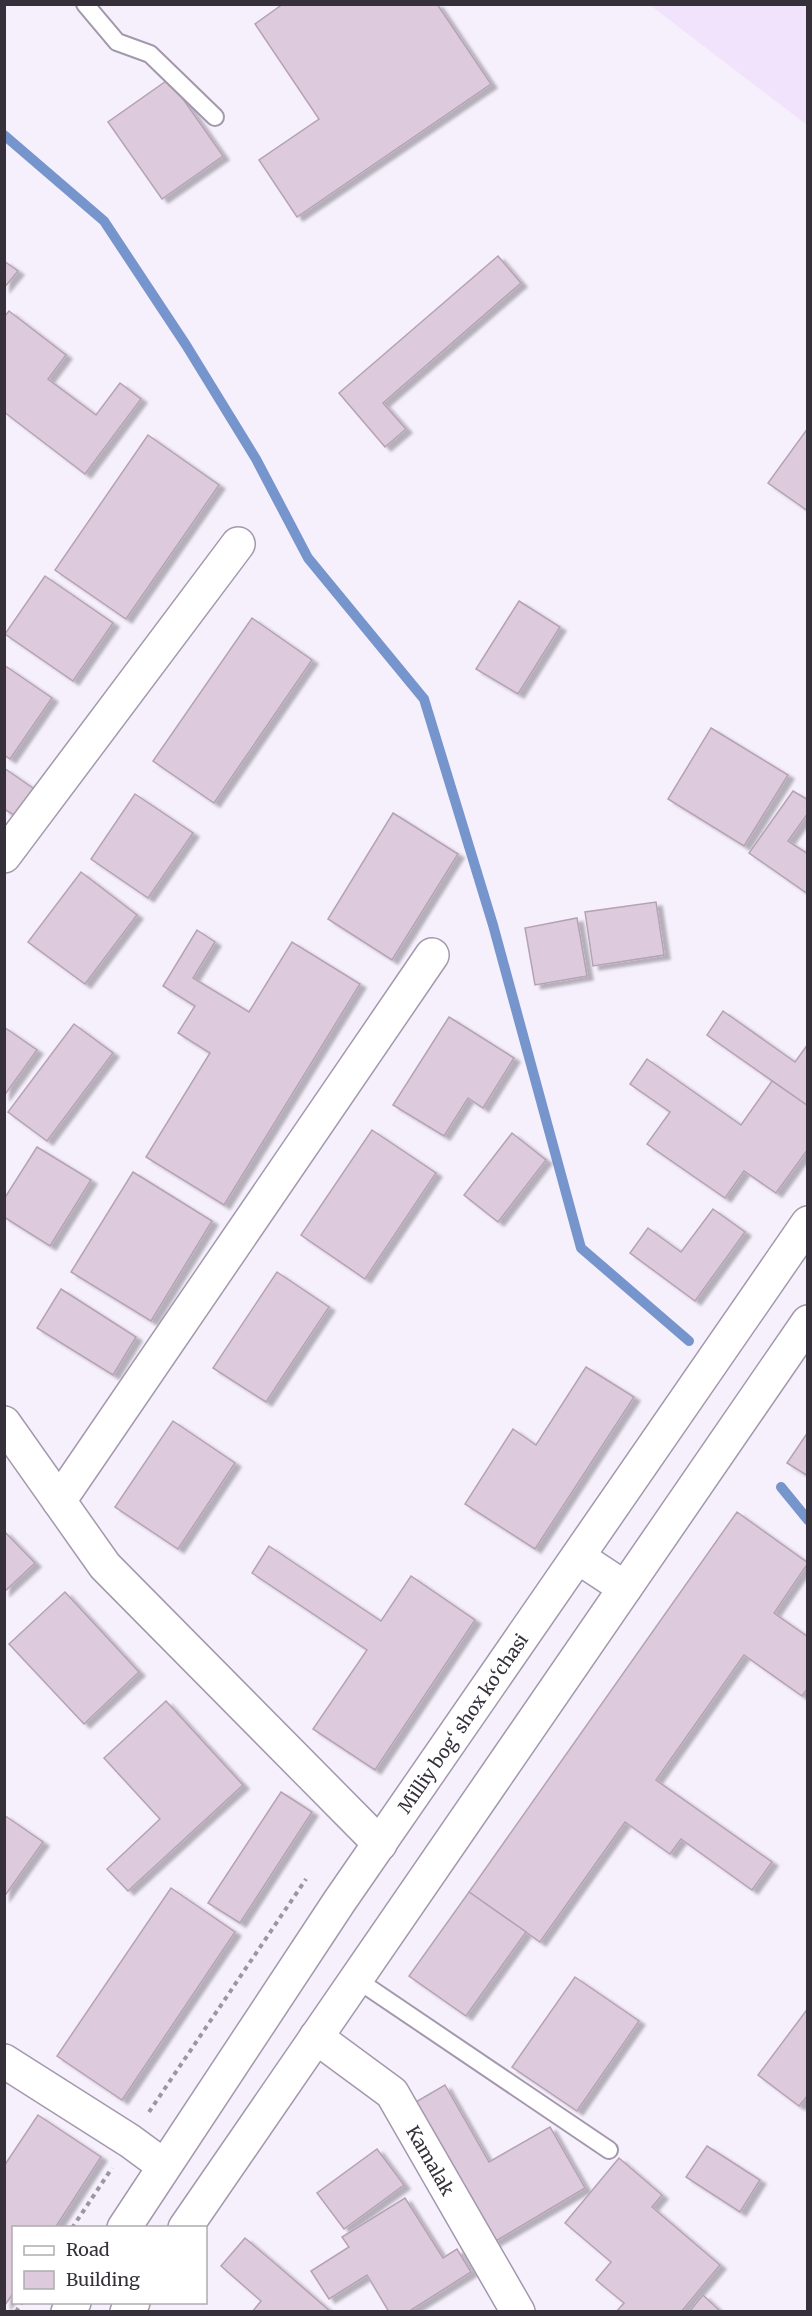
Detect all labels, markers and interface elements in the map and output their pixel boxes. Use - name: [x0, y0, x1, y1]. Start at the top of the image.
- street label: Milliy bog‘ shox ko‘chasi: [393, 1629, 533, 1817]
- street label: Kamalak: [402, 2121, 460, 2200]
- legend: [12, 2226, 207, 2304]
- text: Road: [66, 2238, 110, 2261]
- text: Building: [66, 2268, 140, 2291]

